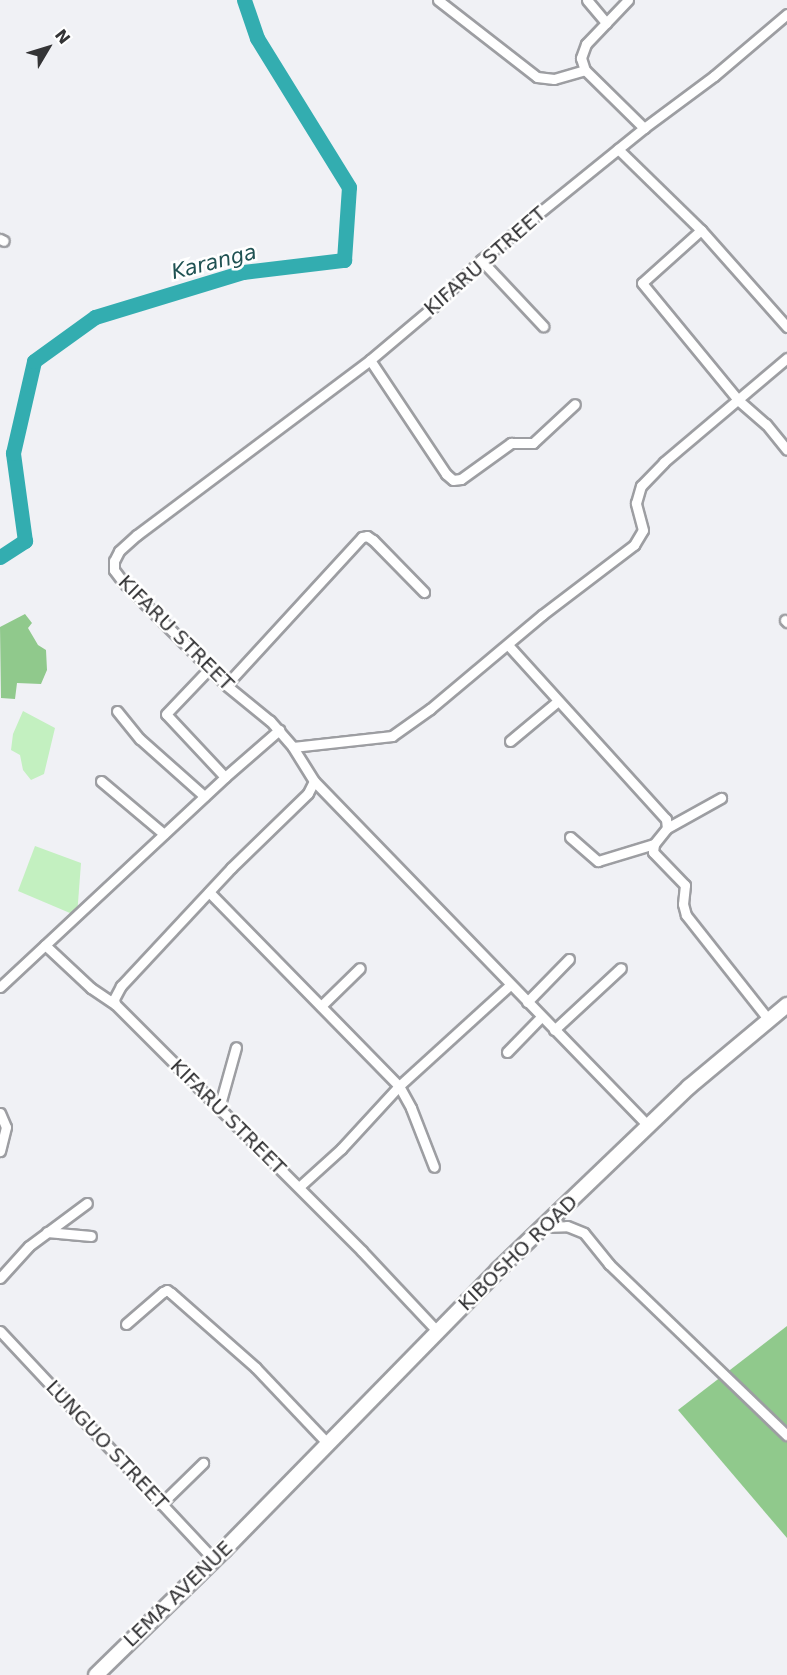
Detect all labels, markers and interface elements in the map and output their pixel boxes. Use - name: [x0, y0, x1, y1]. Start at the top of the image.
- north arrow: [18, 18, 78, 78]
- text: N: [51, 25, 74, 48]
- street label: KIFARU STREET: [419, 202, 551, 320]
- water label: Karanga: [169, 239, 259, 285]
- street label: KIFARU STREET: [113, 570, 239, 696]
- street label: KIFARU STREET: [165, 1054, 291, 1180]
- street label: KIBOSHO ROAD: [453, 1190, 583, 1316]
- street label: LUNGUO STREET: [41, 1375, 173, 1515]
- street label: LEMA AVENUE: [119, 1536, 237, 1652]

